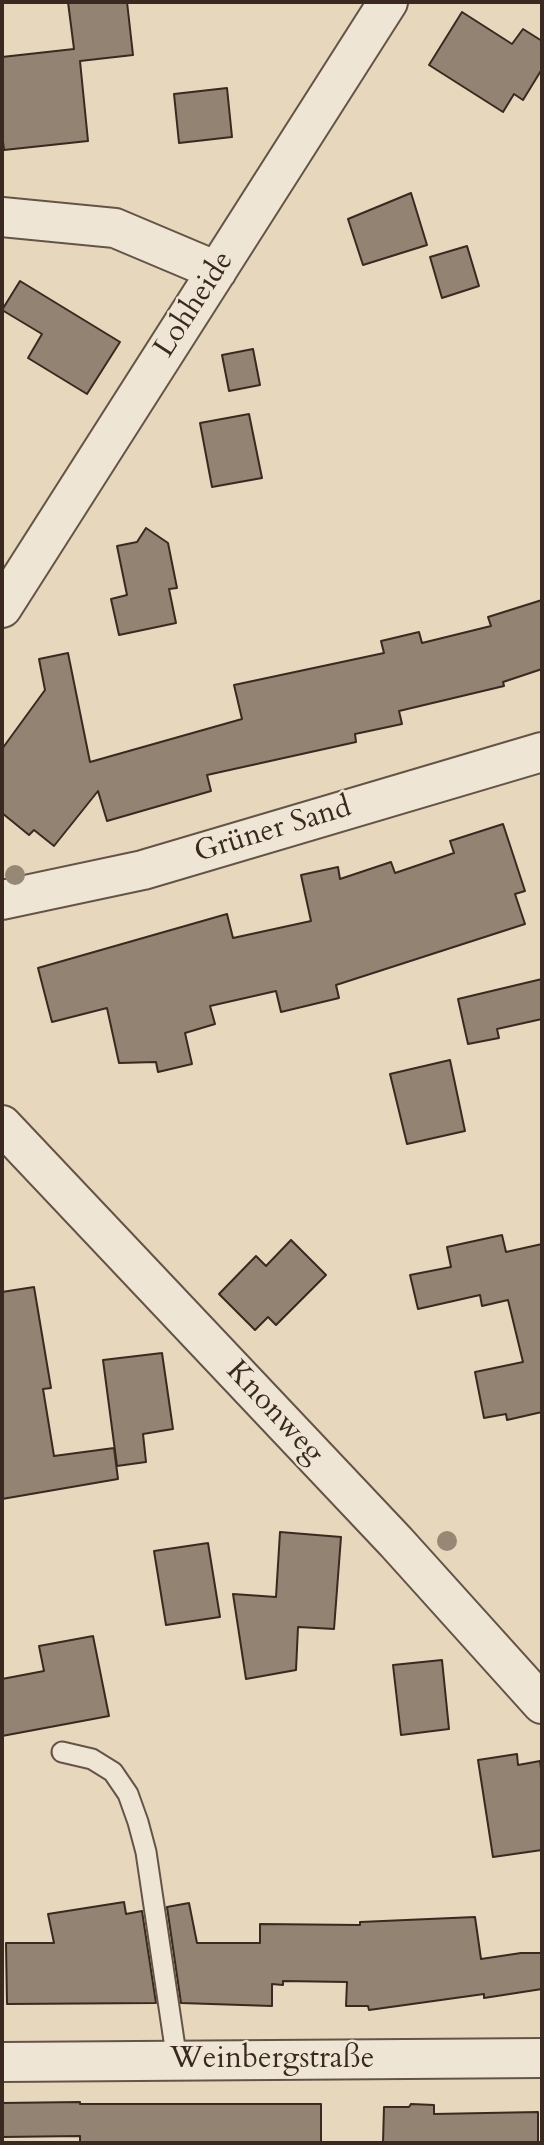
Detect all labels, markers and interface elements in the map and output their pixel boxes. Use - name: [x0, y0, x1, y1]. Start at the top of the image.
- street label: Lohheide: [148, 245, 242, 365]
- street label: Grüner Sand: [190, 790, 356, 872]
- street label: Knonweg: [217, 1354, 331, 1472]
- street label: Weinbergstraße: [170, 2042, 374, 2078]

